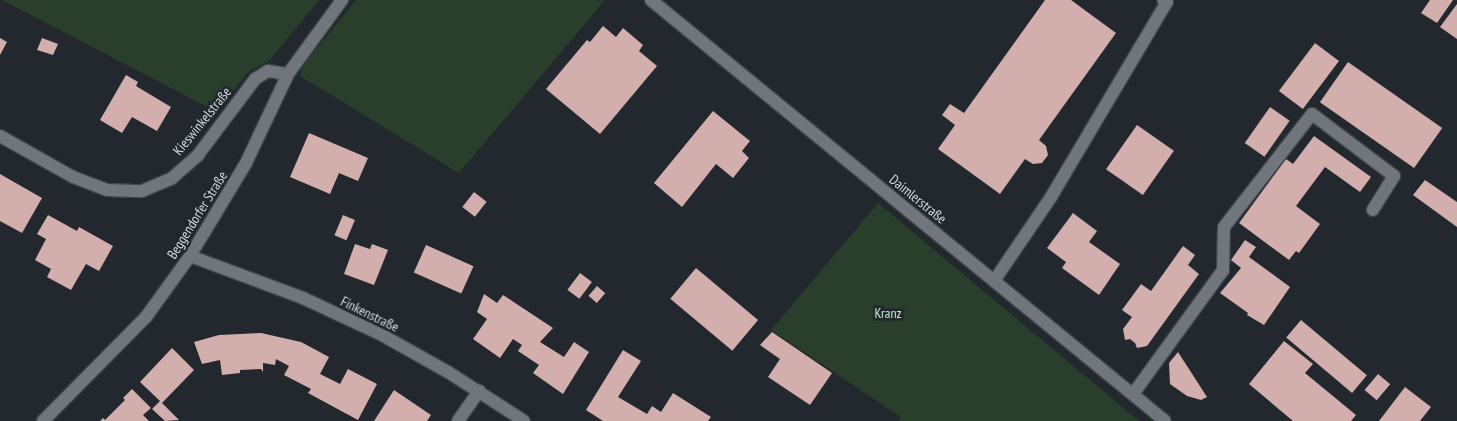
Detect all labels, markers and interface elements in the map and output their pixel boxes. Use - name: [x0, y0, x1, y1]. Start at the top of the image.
- street label: Kieswinkelstraße: [169, 84, 235, 158]
- street label: Beggendorfer Straße: [163, 168, 231, 262]
- street label: Daimlerstraße: [886, 171, 950, 227]
- street label: Finkenstraße: [338, 293, 402, 335]
- park label: Kranz: [874, 305, 902, 321]

